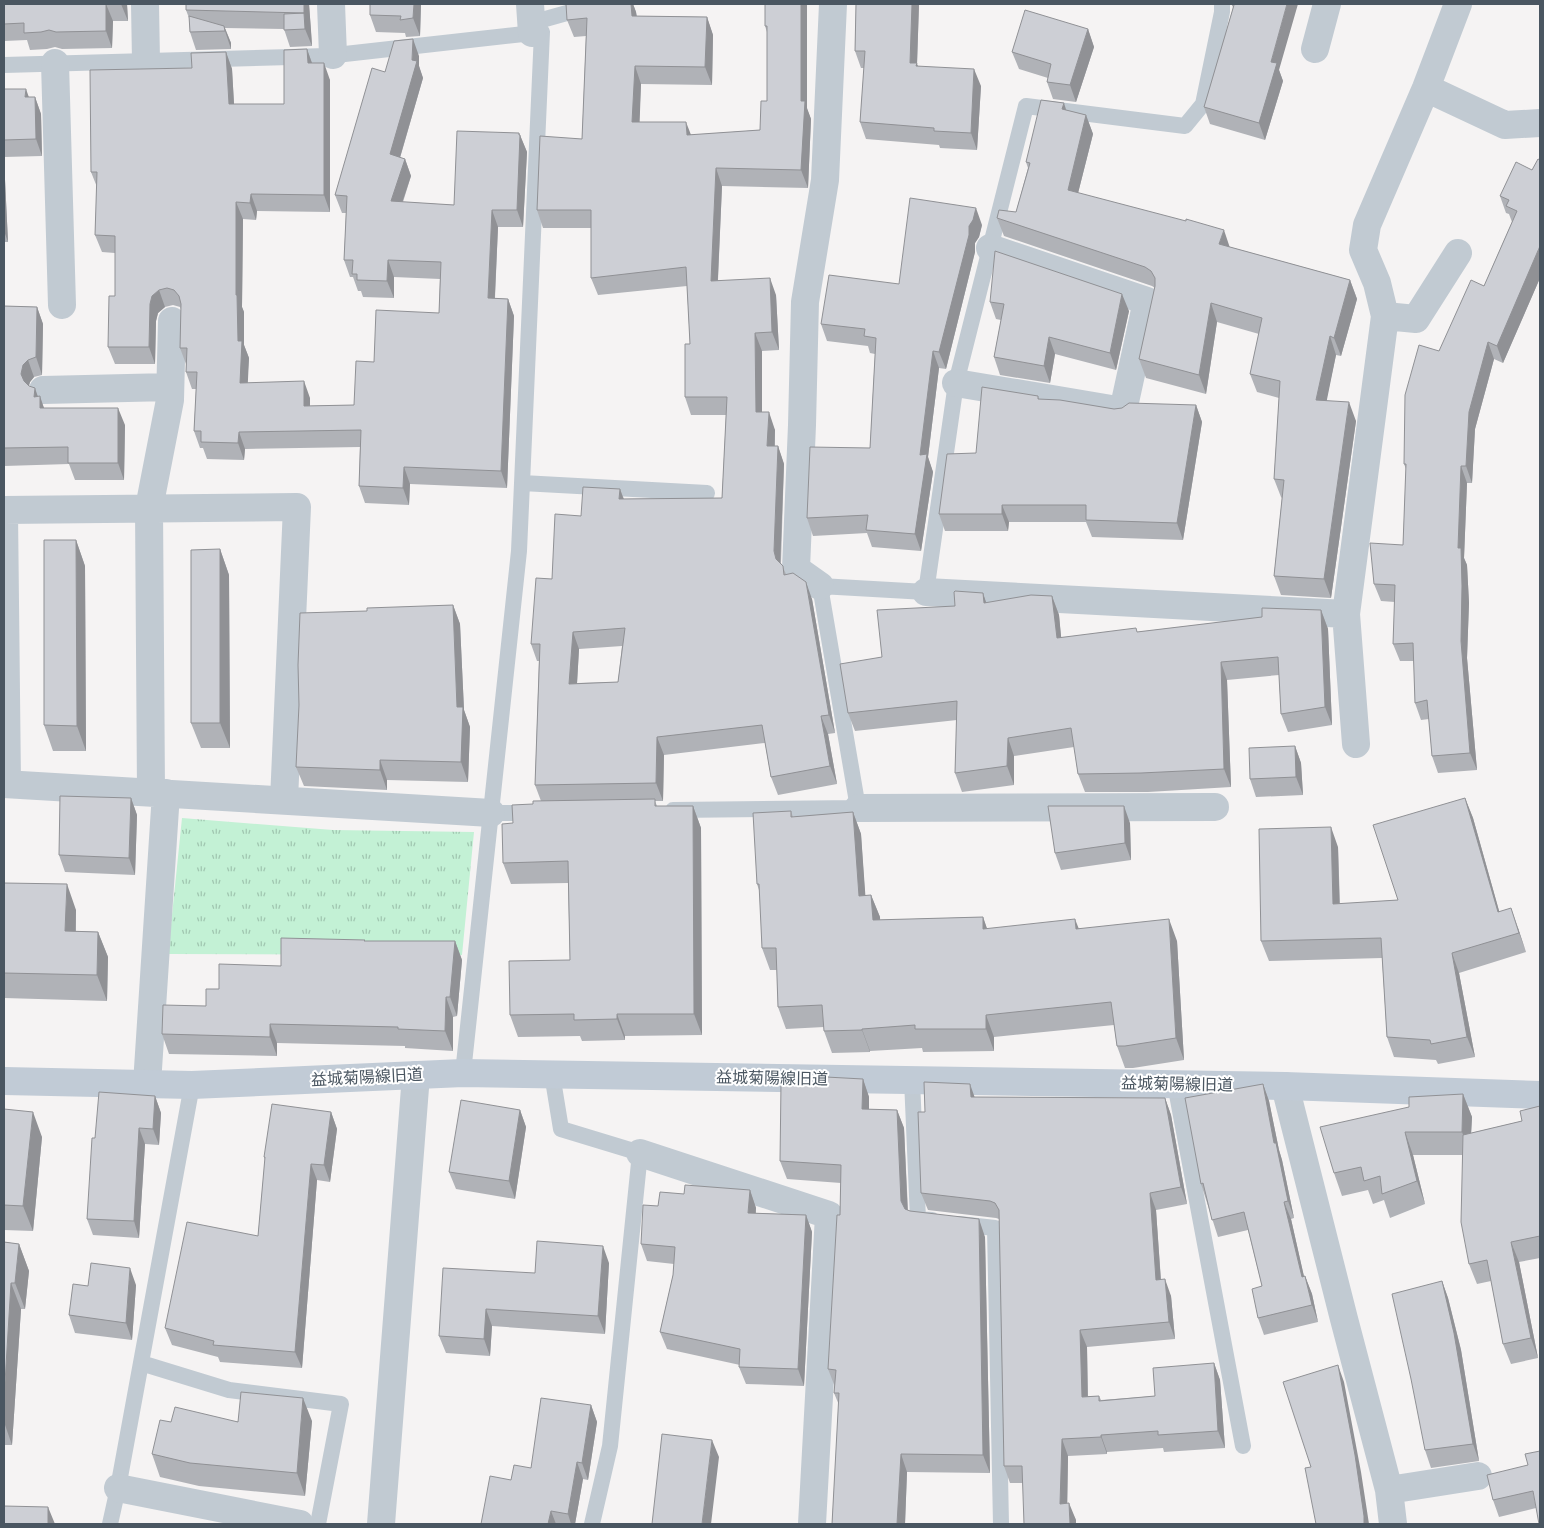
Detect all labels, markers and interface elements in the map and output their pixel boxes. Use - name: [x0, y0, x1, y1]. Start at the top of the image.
- street label: 益城菊陽線旧道: [311, 1065, 423, 1089]
- street label: 益城菊陽線旧道: [716, 1068, 828, 1088]
- street label: 益城菊陽線旧道: [1121, 1074, 1233, 1094]

